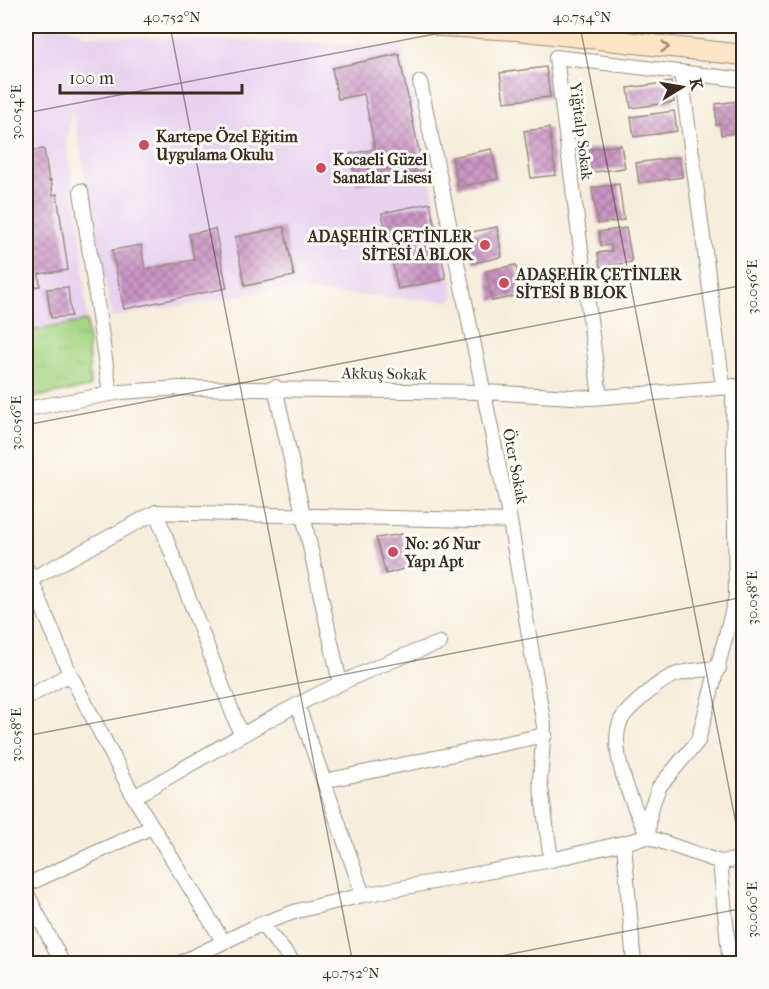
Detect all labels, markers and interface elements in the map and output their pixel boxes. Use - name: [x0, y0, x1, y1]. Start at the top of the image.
- text: 40.752°N: [143, 8, 201, 26]
- text: 40.754°N: [553, 8, 612, 26]
- one-way arrow: [661, 40, 670, 53]
- scale bar: [60, 57, 242, 95]
- north arrow: [652, 57, 712, 117]
- text: 100 m: [69, 68, 114, 89]
- text: K: [686, 77, 707, 93]
- street label: Yiğitalp Sokak: [566, 80, 597, 182]
- text: 30.054°E: [7, 84, 25, 140]
- place label: Kartepe Özel Eğitim Uygulama Okulu: [155, 126, 299, 165]
- marker: Kartepe Özel Eğitim Uygulama Okulu: [137, 138, 151, 152]
- place label: Kocaeli Güzel Sanatlar Lisesi: [333, 150, 432, 187]
- marker: Kocaeli Güzel Sanatlar Lisesi: [314, 161, 328, 175]
- place label: ADAŞEHİR ÇETİNLER SİTESİ A BLOK: [307, 226, 474, 264]
- marker: ADAŞEHİR ÇETİNLER SİTESİ A BLOK: [478, 238, 492, 252]
- text: 30.056°E: [743, 260, 761, 314]
- place label: ADAŞEHİR ÇETİNLER SİTESİ B BLOK: [515, 264, 683, 302]
- marker: ADAŞEHİR ÇETİNLER SİTESİ B BLOK: [497, 276, 511, 290]
- street label: Akkuş Sokak: [340, 363, 428, 385]
- text: 30.056°E: [7, 396, 25, 450]
- street label: Öter Sokak: [499, 427, 532, 506]
- place label: No: 26 Nur Yapı Apt: [404, 534, 481, 572]
- marker: No: 26 Nur Yapı Apt: [386, 545, 400, 559]
- text: 30.058°E: [743, 571, 761, 625]
- text: 30.058°E: [7, 708, 25, 762]
- text: 30.060°E: [743, 882, 761, 938]
- text: 40.752°N: [322, 964, 380, 982]

